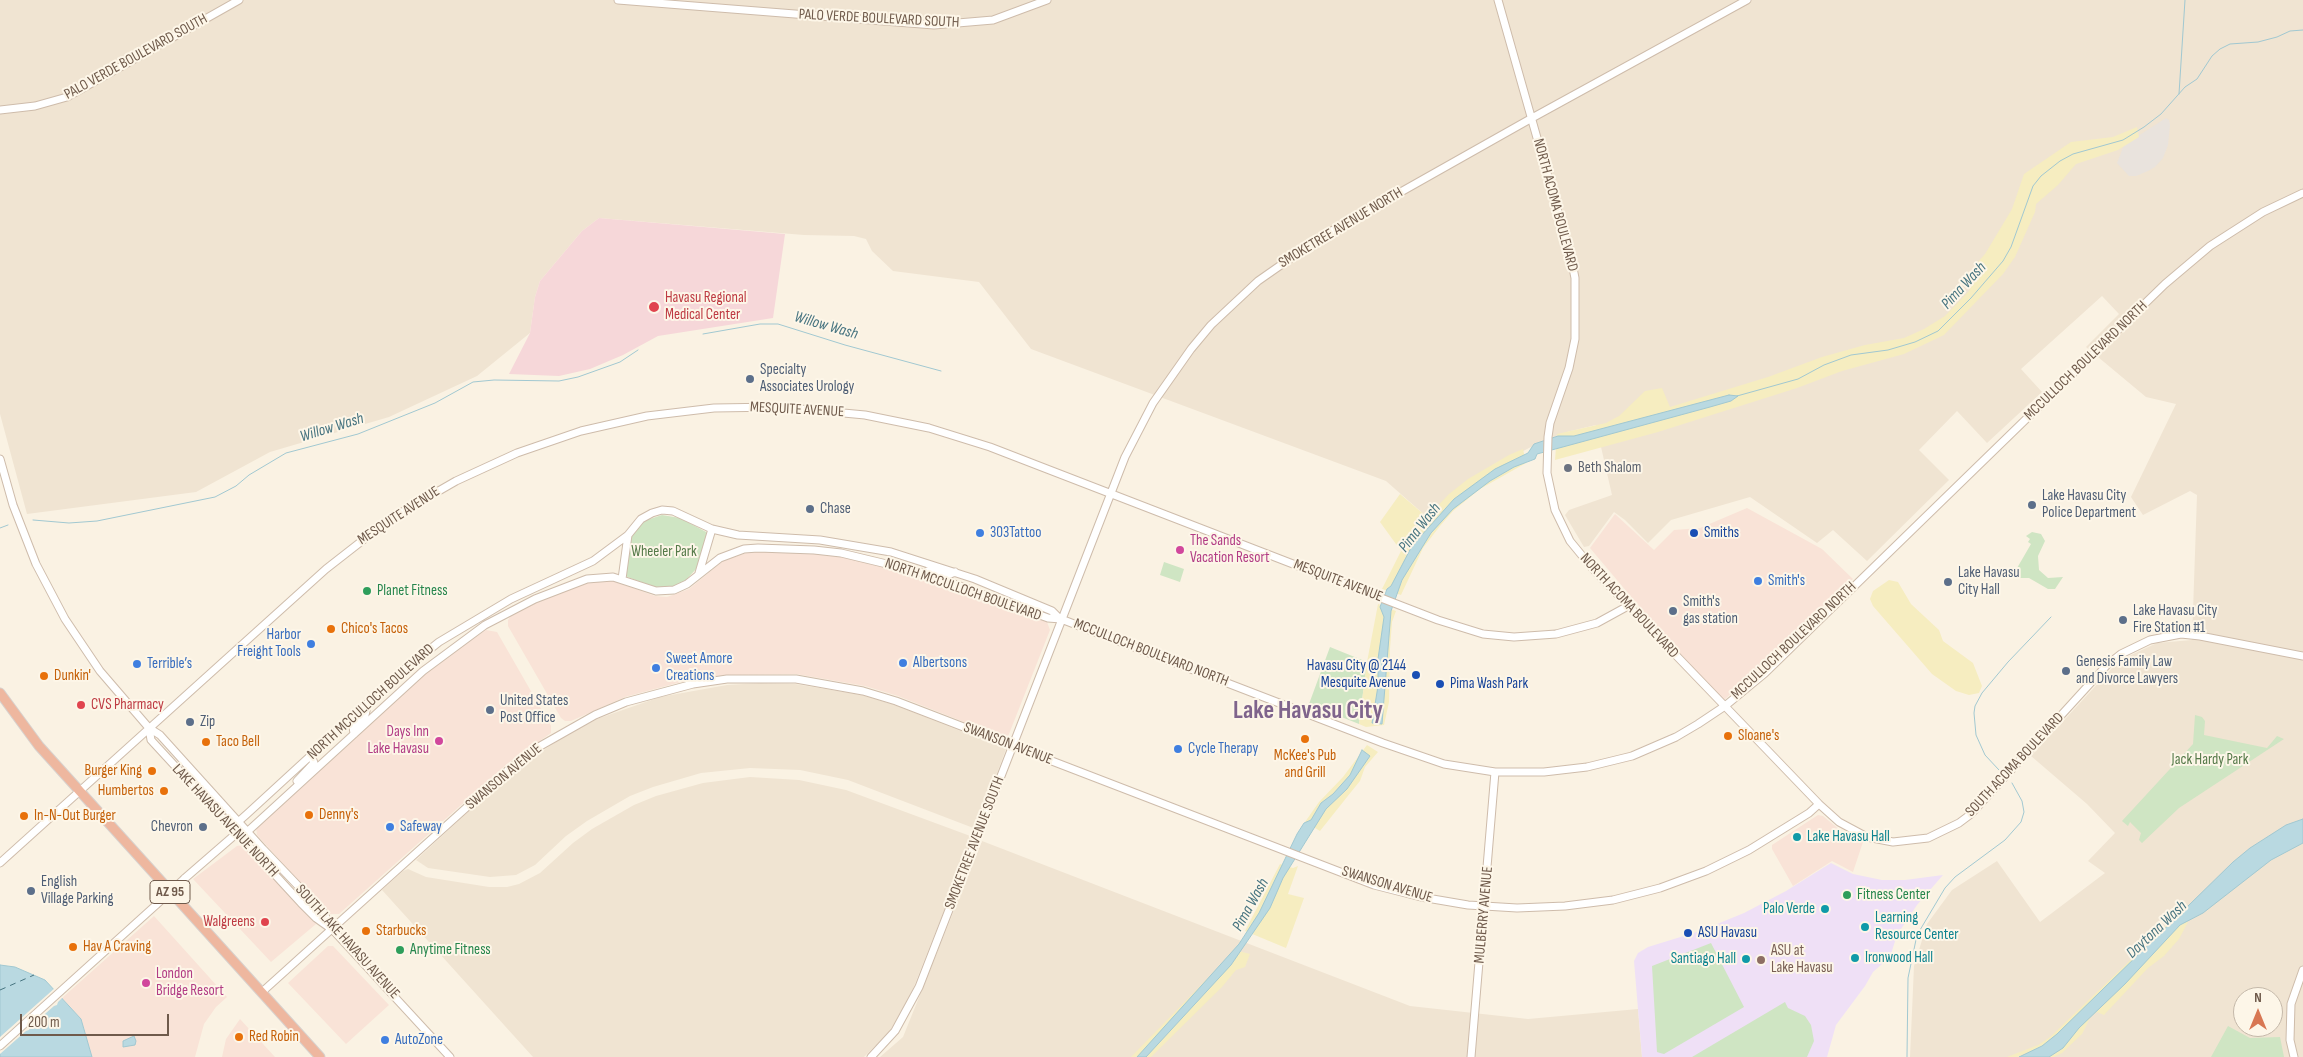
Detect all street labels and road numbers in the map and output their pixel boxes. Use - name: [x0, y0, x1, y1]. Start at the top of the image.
- street label: PALO VERDE BOULEVARD SOUTH: [798, 6, 960, 32]
- street label: PALO VERDE BOULEVARD SOUTH: [61, 10, 211, 104]
- street label: NORTH ACOMA BOULEVARD: [1529, 137, 1581, 273]
- street label: SMOKETREE AVENUE NORTH: [1276, 184, 1406, 272]
- street label: MCCULLOCH BOULEVARD NORTH: [2021, 297, 2151, 425]
- street label: MESQUITE AVENUE: [750, 399, 844, 421]
- street label: MESQUITE AVENUE: [355, 483, 443, 549]
- street label: NORTH ACOMA BOULEVARD: [1576, 550, 1682, 662]
- street label: NORTH MCCULLOCH BOULEVARD: [882, 555, 1044, 625]
- street label: MESQUITE AVENUE: [1291, 556, 1385, 606]
- street label: MCCULLOCH BOULEVARD NORTH: [1728, 578, 1860, 704]
- street label: MCCULLOCH BOULEVARD NORTH: [1071, 615, 1231, 691]
- street label: NORTH MCCULLOCH BOULEVARD: [304, 640, 438, 764]
- street label: SOUTH ACOMA BOULEVARD: [1962, 709, 2068, 821]
- street label: SWANSON AVENUE: [961, 719, 1055, 769]
- street label: SWANSON AVENUE: [462, 740, 546, 814]
- street label: LAKE HAVASU AVENUE NORTH: [168, 761, 282, 881]
- street label: SMOKETREE AVENUE SOUTH: [941, 774, 1009, 912]
- street label: SWANSON AVENUE: [1339, 863, 1435, 907]
- street label: MULBERRY AVENUE: [1471, 866, 1497, 964]
- road number: AZ 95: [150, 880, 190, 904]
- street label: SOUTH LAKE HAVASU AVENUE: [291, 881, 403, 1003]

